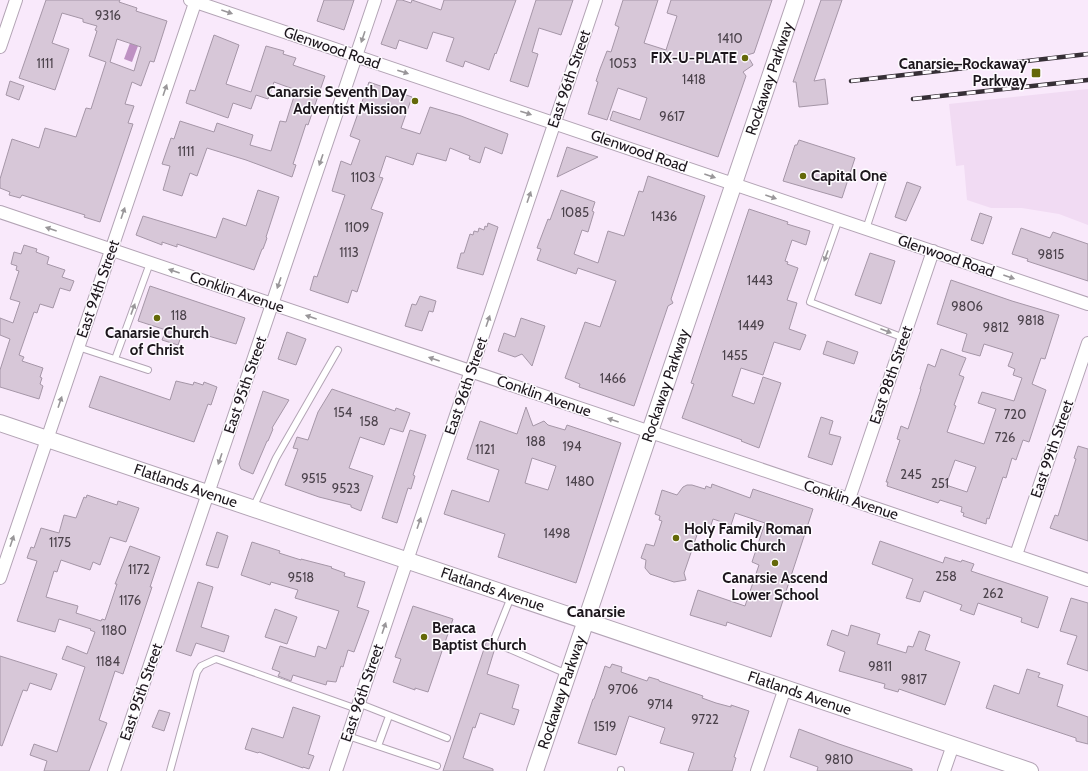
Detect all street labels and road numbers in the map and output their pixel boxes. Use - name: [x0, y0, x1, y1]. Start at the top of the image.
- street label: Rockaway Parkway: [742, 19, 797, 138]
- street label: Glenwood Road: [281, 23, 383, 73]
- street label: East 96th Street: [544, 28, 594, 130]
- street label: Glenwood Road: [588, 126, 690, 176]
- street label: Glenwood Road: [895, 231, 997, 281]
- street label: East 94th Street: [73, 238, 123, 340]
- street label: Conklin Avenue: [188, 267, 287, 317]
- street label: East 98th Street: [866, 323, 916, 427]
- street label: Rockaway Parkway: [638, 326, 693, 445]
- street label: East 95th Street: [220, 334, 270, 436]
- street label: East 96th Street: [441, 335, 491, 437]
- street label: Conklin Avenue: [495, 371, 594, 421]
- street label: East 99th Street: [1027, 398, 1077, 500]
- street label: Flatlands Avenue: [132, 460, 240, 512]
- street label: Conklin Avenue: [801, 476, 901, 524]
- street label: Flatlands Avenue: [439, 564, 547, 615]
- street label: Rockaway Parkway: [534, 633, 589, 751]
- street label: East 95th Street: [116, 641, 166, 743]
- street label: East 96th Street: [337, 642, 387, 744]
- street label: Flatlands Avenue: [745, 667, 854, 719]

